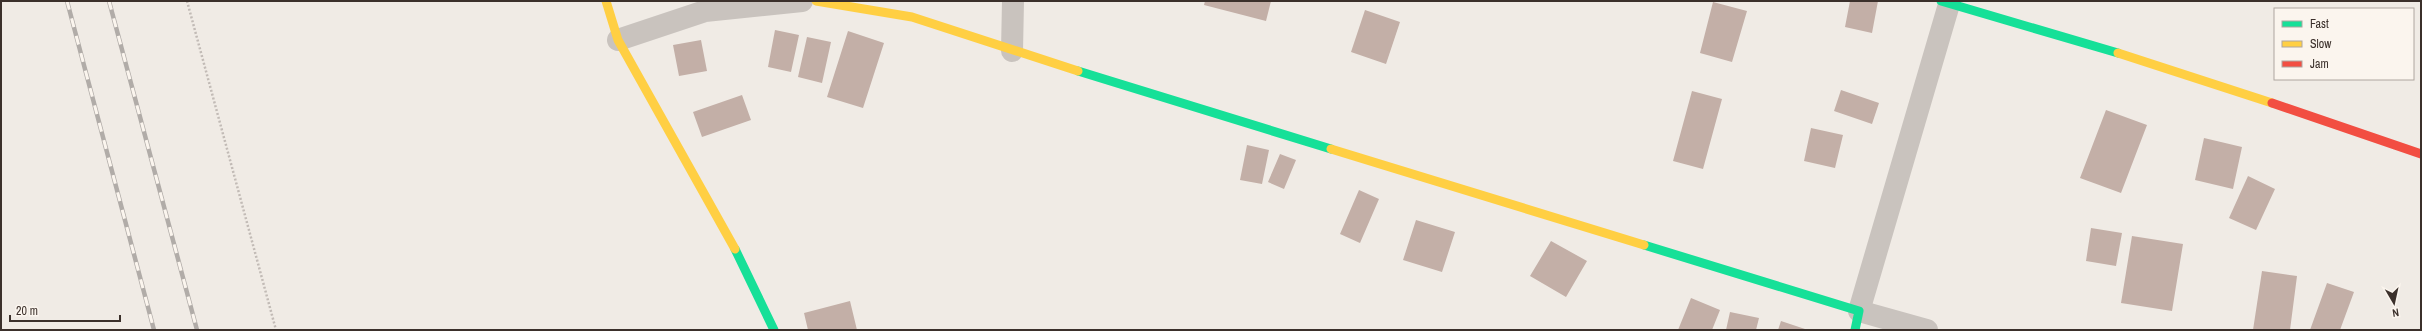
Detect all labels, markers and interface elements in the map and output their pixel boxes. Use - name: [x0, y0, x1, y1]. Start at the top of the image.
- legend: [2274, 8, 2414, 80]
- text: Fast: [2310, 16, 2329, 32]
- text: Slow: [2310, 36, 2332, 52]
- text: Jam: [2310, 56, 2329, 72]
- north arrow: [2374, 283, 2414, 323]
- scale bar: [10, 297, 120, 323]
- text: 20 m: [16, 303, 38, 319]
- text: N: [2391, 305, 2400, 320]

